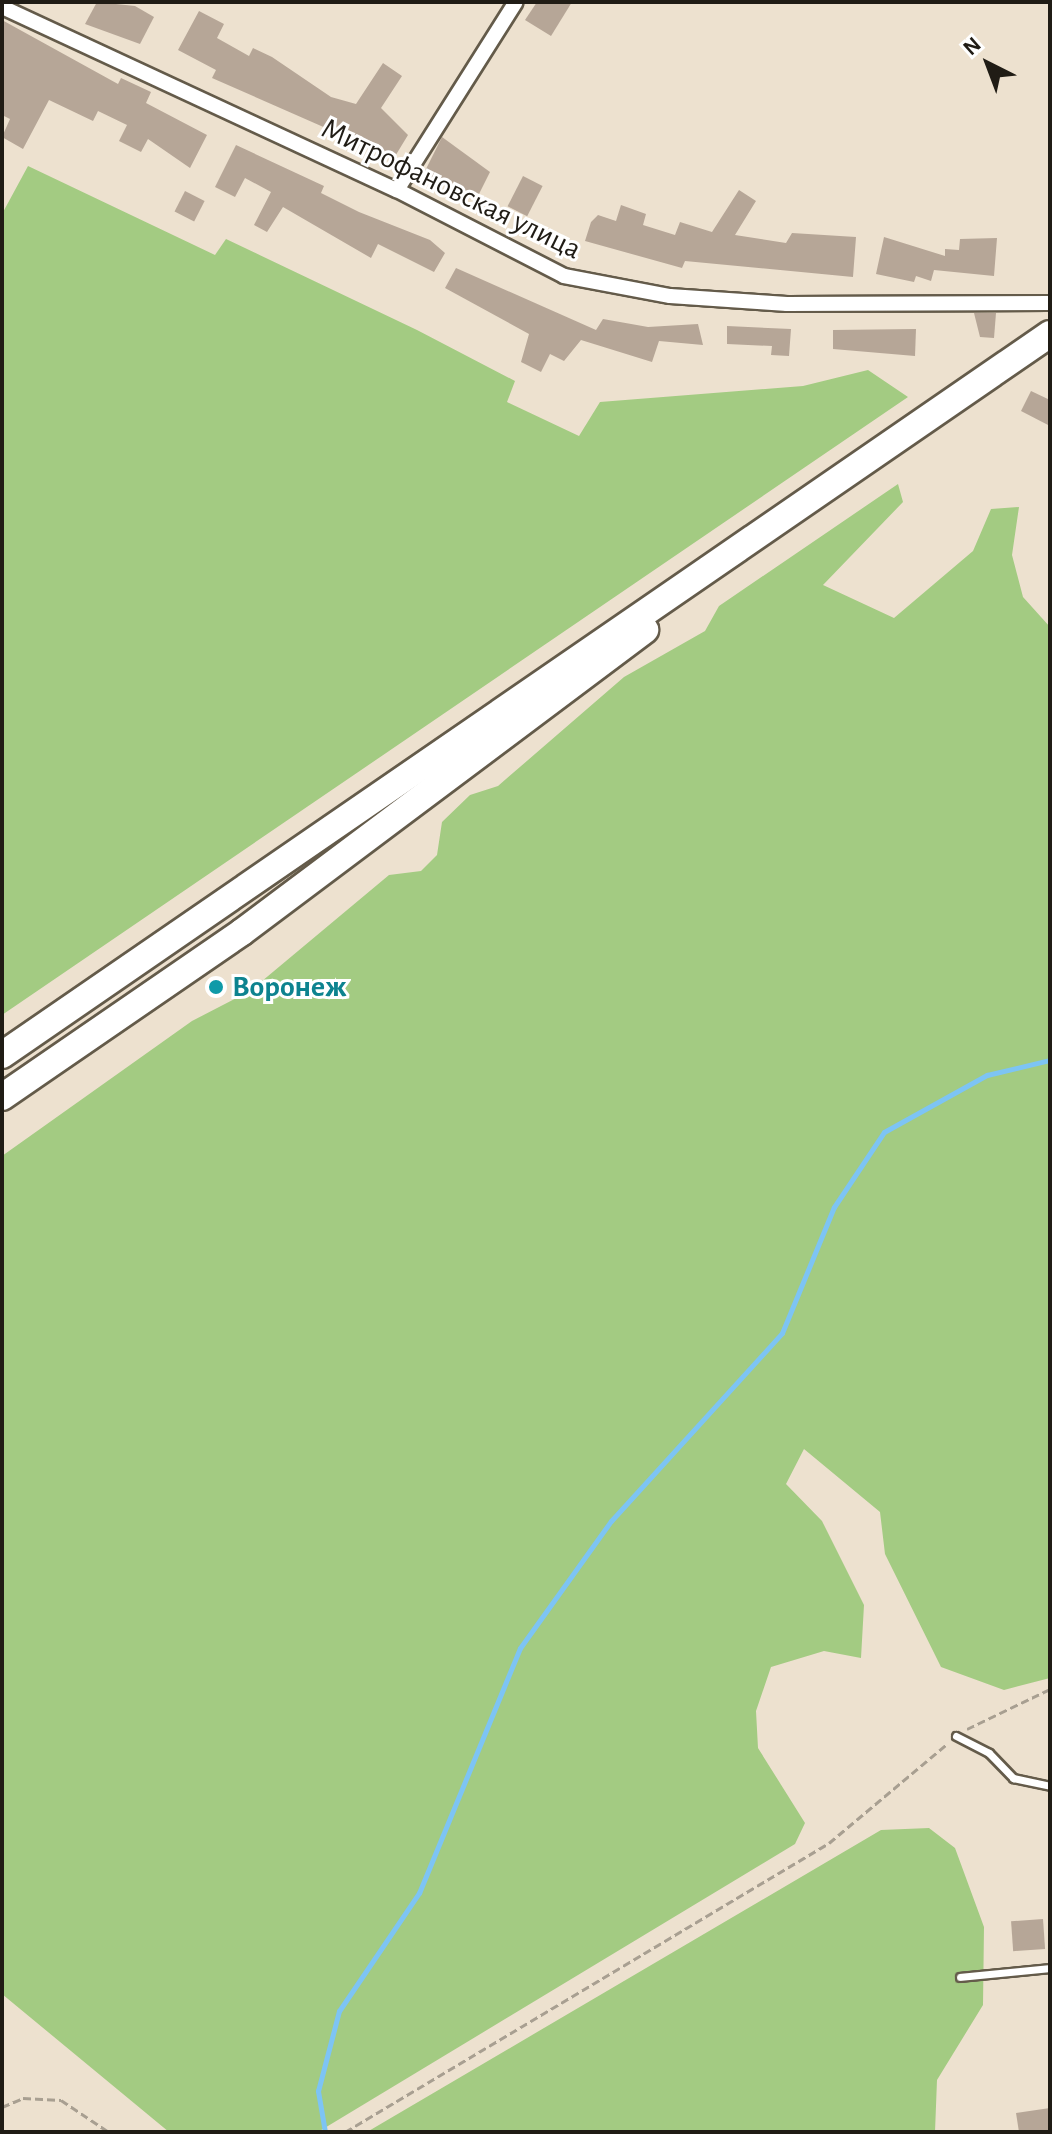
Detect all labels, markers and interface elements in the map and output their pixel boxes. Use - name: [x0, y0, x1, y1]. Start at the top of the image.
- north arrow: [948, 24, 1028, 104]
- text: N: [959, 33, 985, 59]
- street label: Митрофановская улица: [315, 110, 587, 268]
- place label: Воронеж: [232, 969, 347, 1005]
- marker: Воронеж: [207, 978, 225, 996]

